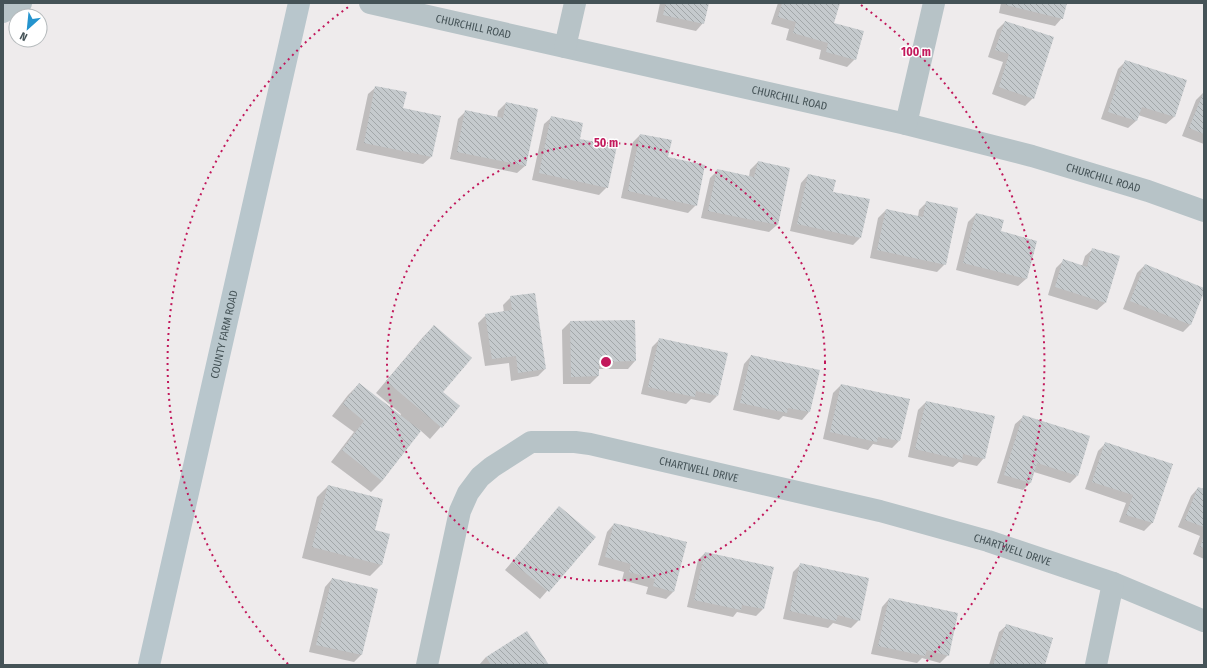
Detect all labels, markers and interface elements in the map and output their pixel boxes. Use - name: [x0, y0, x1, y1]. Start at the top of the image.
- north arrow: [8, 8, 48, 48]
- street label: CHURCHILL ROAD: [434, 12, 512, 41]
- text: N: [18, 29, 30, 44]
- text: 100 m: [901, 45, 931, 59]
- street label: CHURCHILL ROAD: [750, 83, 828, 113]
- text: 50 m: [594, 136, 618, 150]
- street label: CHURCHILL ROAD: [1065, 160, 1142, 195]
- street label: COUNTY FARM ROAD: [208, 289, 240, 380]
- centre of rings: [599, 355, 613, 369]
- street label: CHARTWELL DRIVE: [658, 454, 740, 485]
- street label: CHARTWELL DRIVE: [972, 531, 1053, 568]

